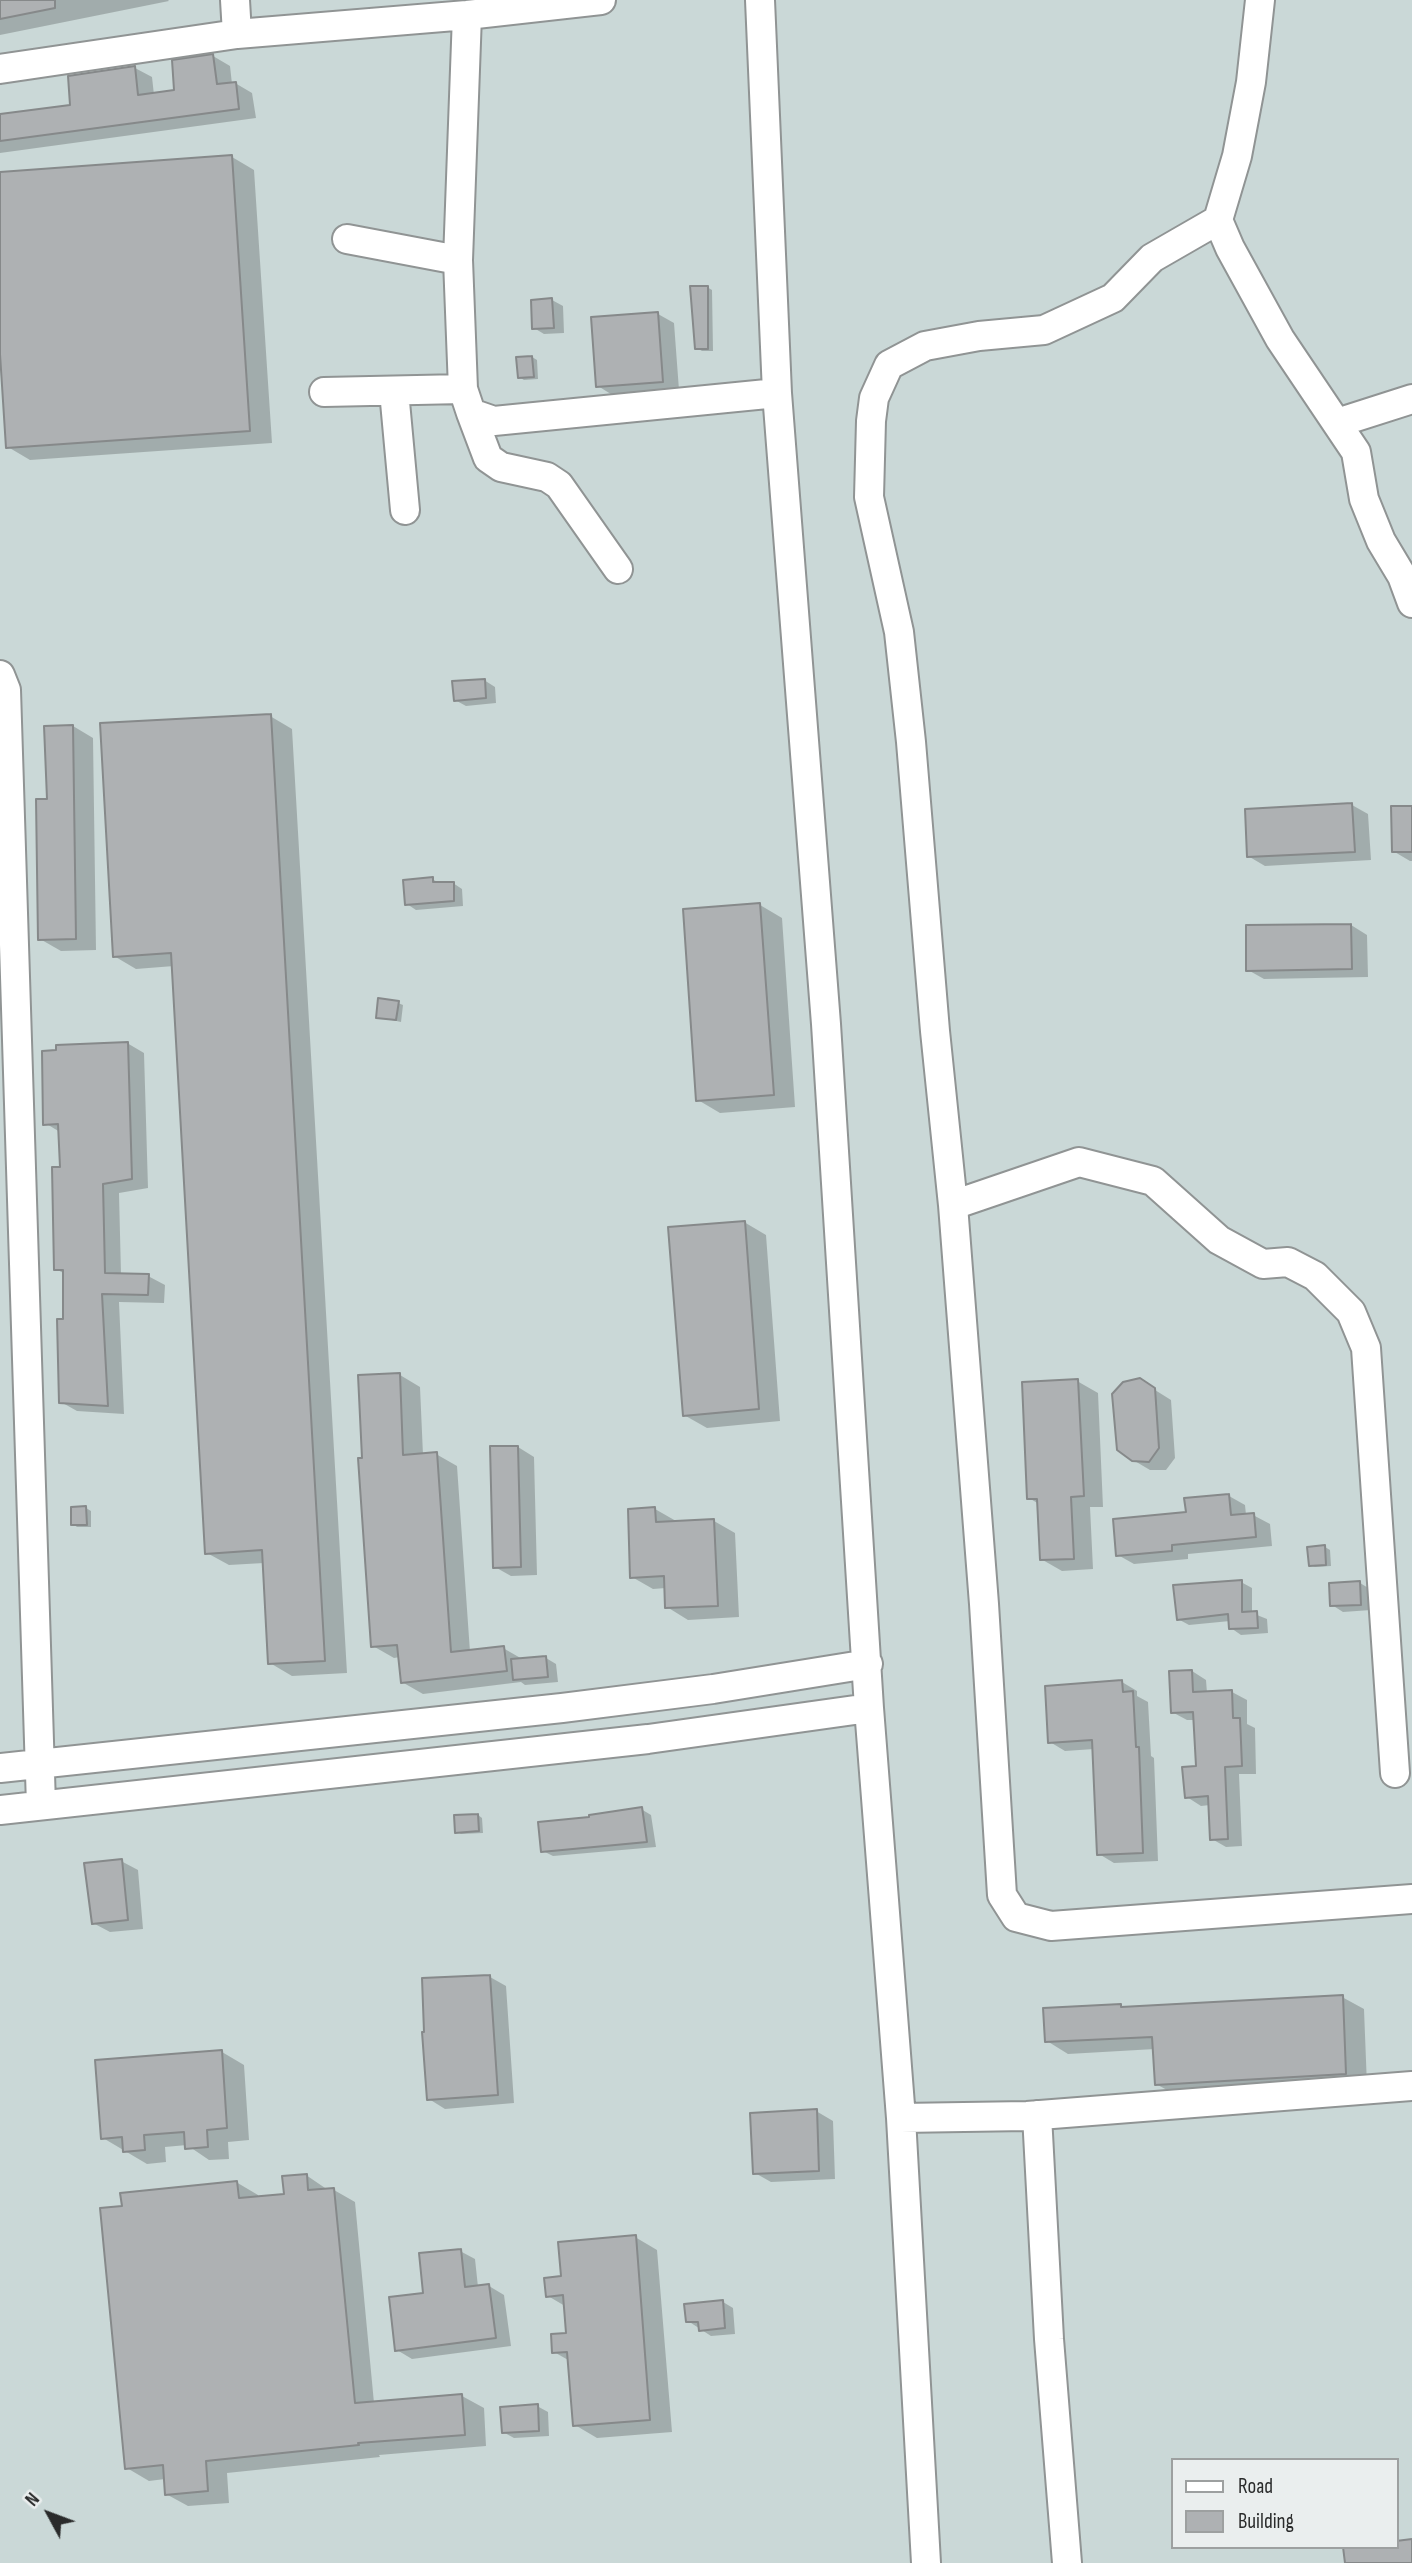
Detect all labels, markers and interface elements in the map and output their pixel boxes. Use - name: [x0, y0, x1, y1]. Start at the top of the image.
- legend: [1170, 2458, 1398, 2549]
- text: Road: [1238, 2474, 1273, 2499]
- north arrow: [14, 2479, 84, 2549]
- text: N: [21, 2489, 45, 2511]
- text: Building: [1238, 2509, 1294, 2534]

